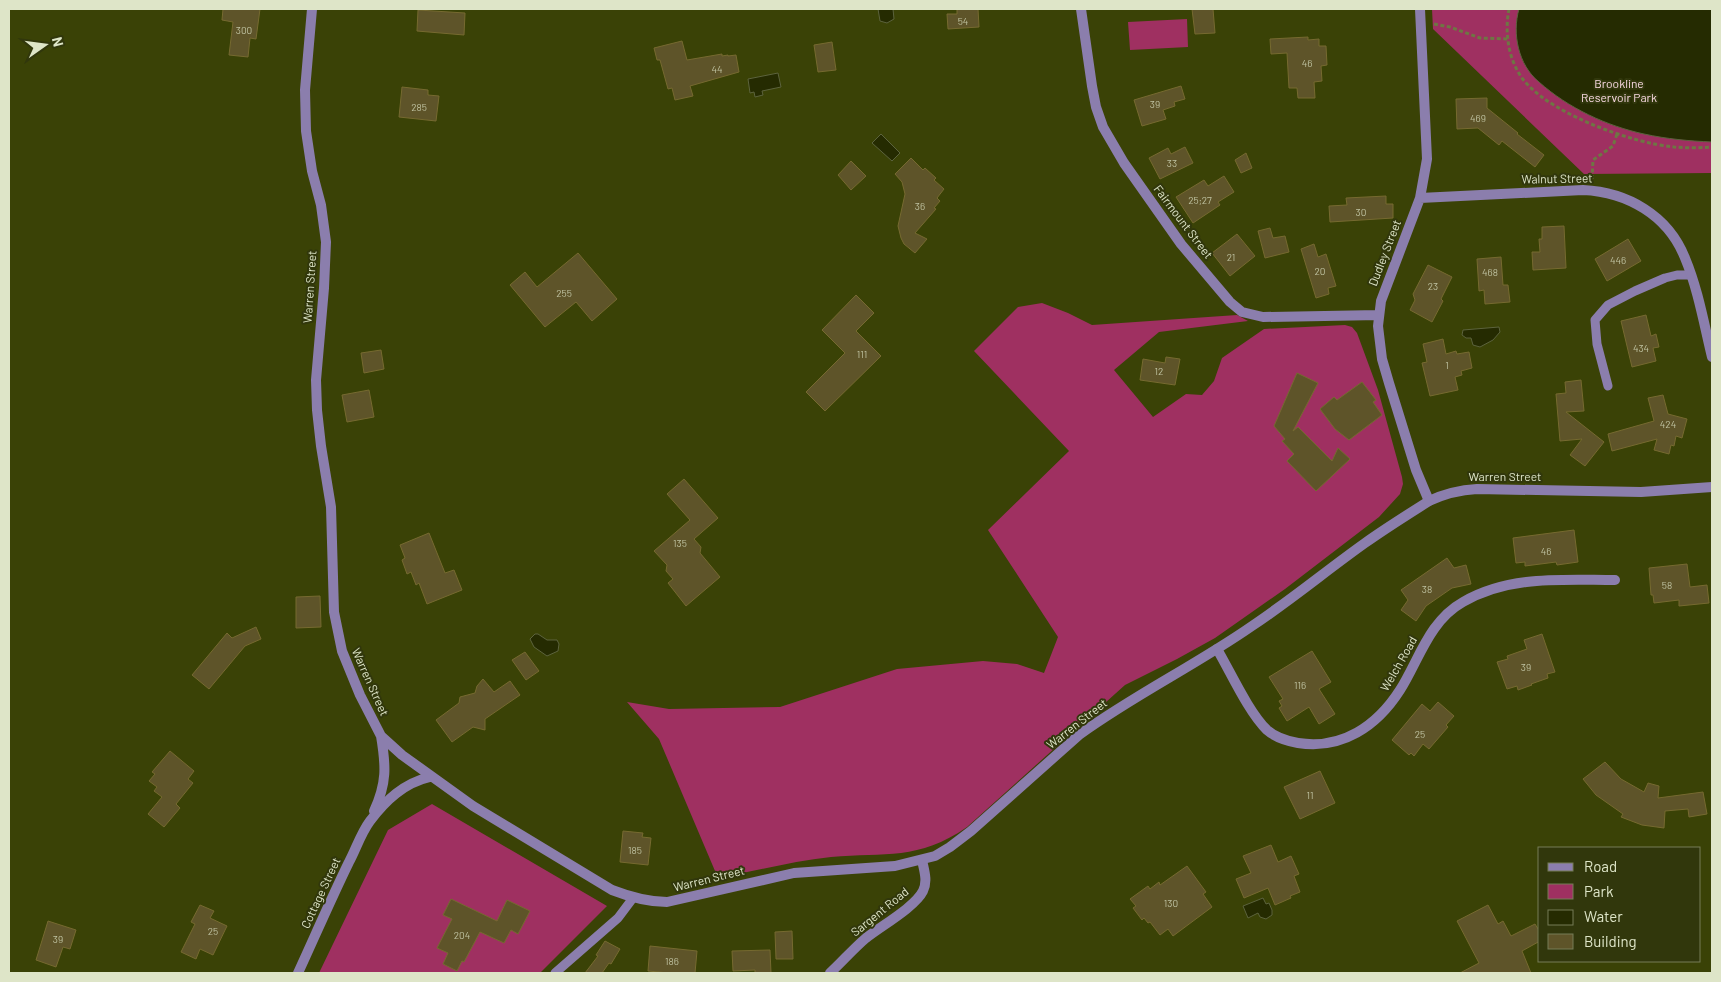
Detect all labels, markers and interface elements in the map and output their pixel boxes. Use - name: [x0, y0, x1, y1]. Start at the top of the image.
- house number: 54: [958, 15, 968, 27]
- north arrow: [20, 20, 70, 70]
- house number: 300: [236, 24, 252, 36]
- text: N: [49, 35, 67, 48]
- house number: 46: [1302, 57, 1312, 69]
- house number: 44: [711, 63, 723, 75]
- park label: Brookline Reservoir Park: [1581, 76, 1657, 104]
- house number: 39: [1150, 98, 1160, 110]
- house number: 285: [411, 101, 427, 113]
- house number: 469: [1470, 112, 1486, 124]
- house number: 33: [1167, 157, 1177, 169]
- street label: Walnut Street: [1521, 170, 1593, 186]
- street label: Fairmount Street: [1151, 182, 1216, 261]
- house number: 25;27: [1188, 194, 1212, 206]
- house number: 36: [915, 200, 925, 212]
- house number: 30: [1356, 206, 1366, 218]
- street label: Dudley Street: [1365, 217, 1403, 288]
- street label: Warren Street: [299, 250, 319, 324]
- house number: 21: [1227, 251, 1235, 263]
- house number: 446: [1610, 254, 1626, 266]
- house number: 20: [1314, 265, 1326, 277]
- house number: 468: [1482, 266, 1498, 278]
- house number: 23: [1428, 280, 1438, 292]
- house number: 255: [556, 287, 572, 299]
- house number: 434: [1633, 342, 1649, 354]
- house number: 111: [857, 348, 867, 360]
- house number: 1: [1445, 359, 1449, 371]
- house number: 12: [1155, 365, 1163, 377]
- house number: 424: [1660, 418, 1676, 430]
- street label: Warren Street: [1469, 469, 1541, 483]
- house number: 135: [673, 537, 687, 549]
- house number: 46: [1541, 545, 1551, 557]
- house number: 58: [1662, 579, 1672, 591]
- house number: 38: [1422, 583, 1432, 595]
- street label: Welch Road: [1377, 634, 1419, 693]
- street label: Warren Street: [350, 645, 392, 718]
- house number: 39: [1521, 661, 1531, 673]
- house number: 116: [1294, 679, 1306, 691]
- street label: Warren Street: [1043, 695, 1109, 751]
- house number: 25: [1415, 728, 1425, 740]
- house number: 11: [1306, 789, 1314, 801]
- house number: 185: [628, 844, 642, 856]
- legend: [1538, 847, 1701, 962]
- street label: Cottage Street: [298, 855, 343, 930]
- text: Road: [1584, 857, 1617, 875]
- street label: Warren Street: [672, 862, 746, 894]
- text: Park: [1584, 882, 1614, 900]
- street label: Sargent Road: [848, 884, 911, 939]
- house number: 130: [1164, 897, 1178, 909]
- text: Water: [1584, 907, 1623, 925]
- house number: 25: [208, 925, 218, 937]
- house number: 204: [454, 929, 470, 941]
- text: Building: [1584, 932, 1637, 950]
- house number: 39: [53, 933, 63, 945]
- house number: 186: [665, 955, 679, 967]

